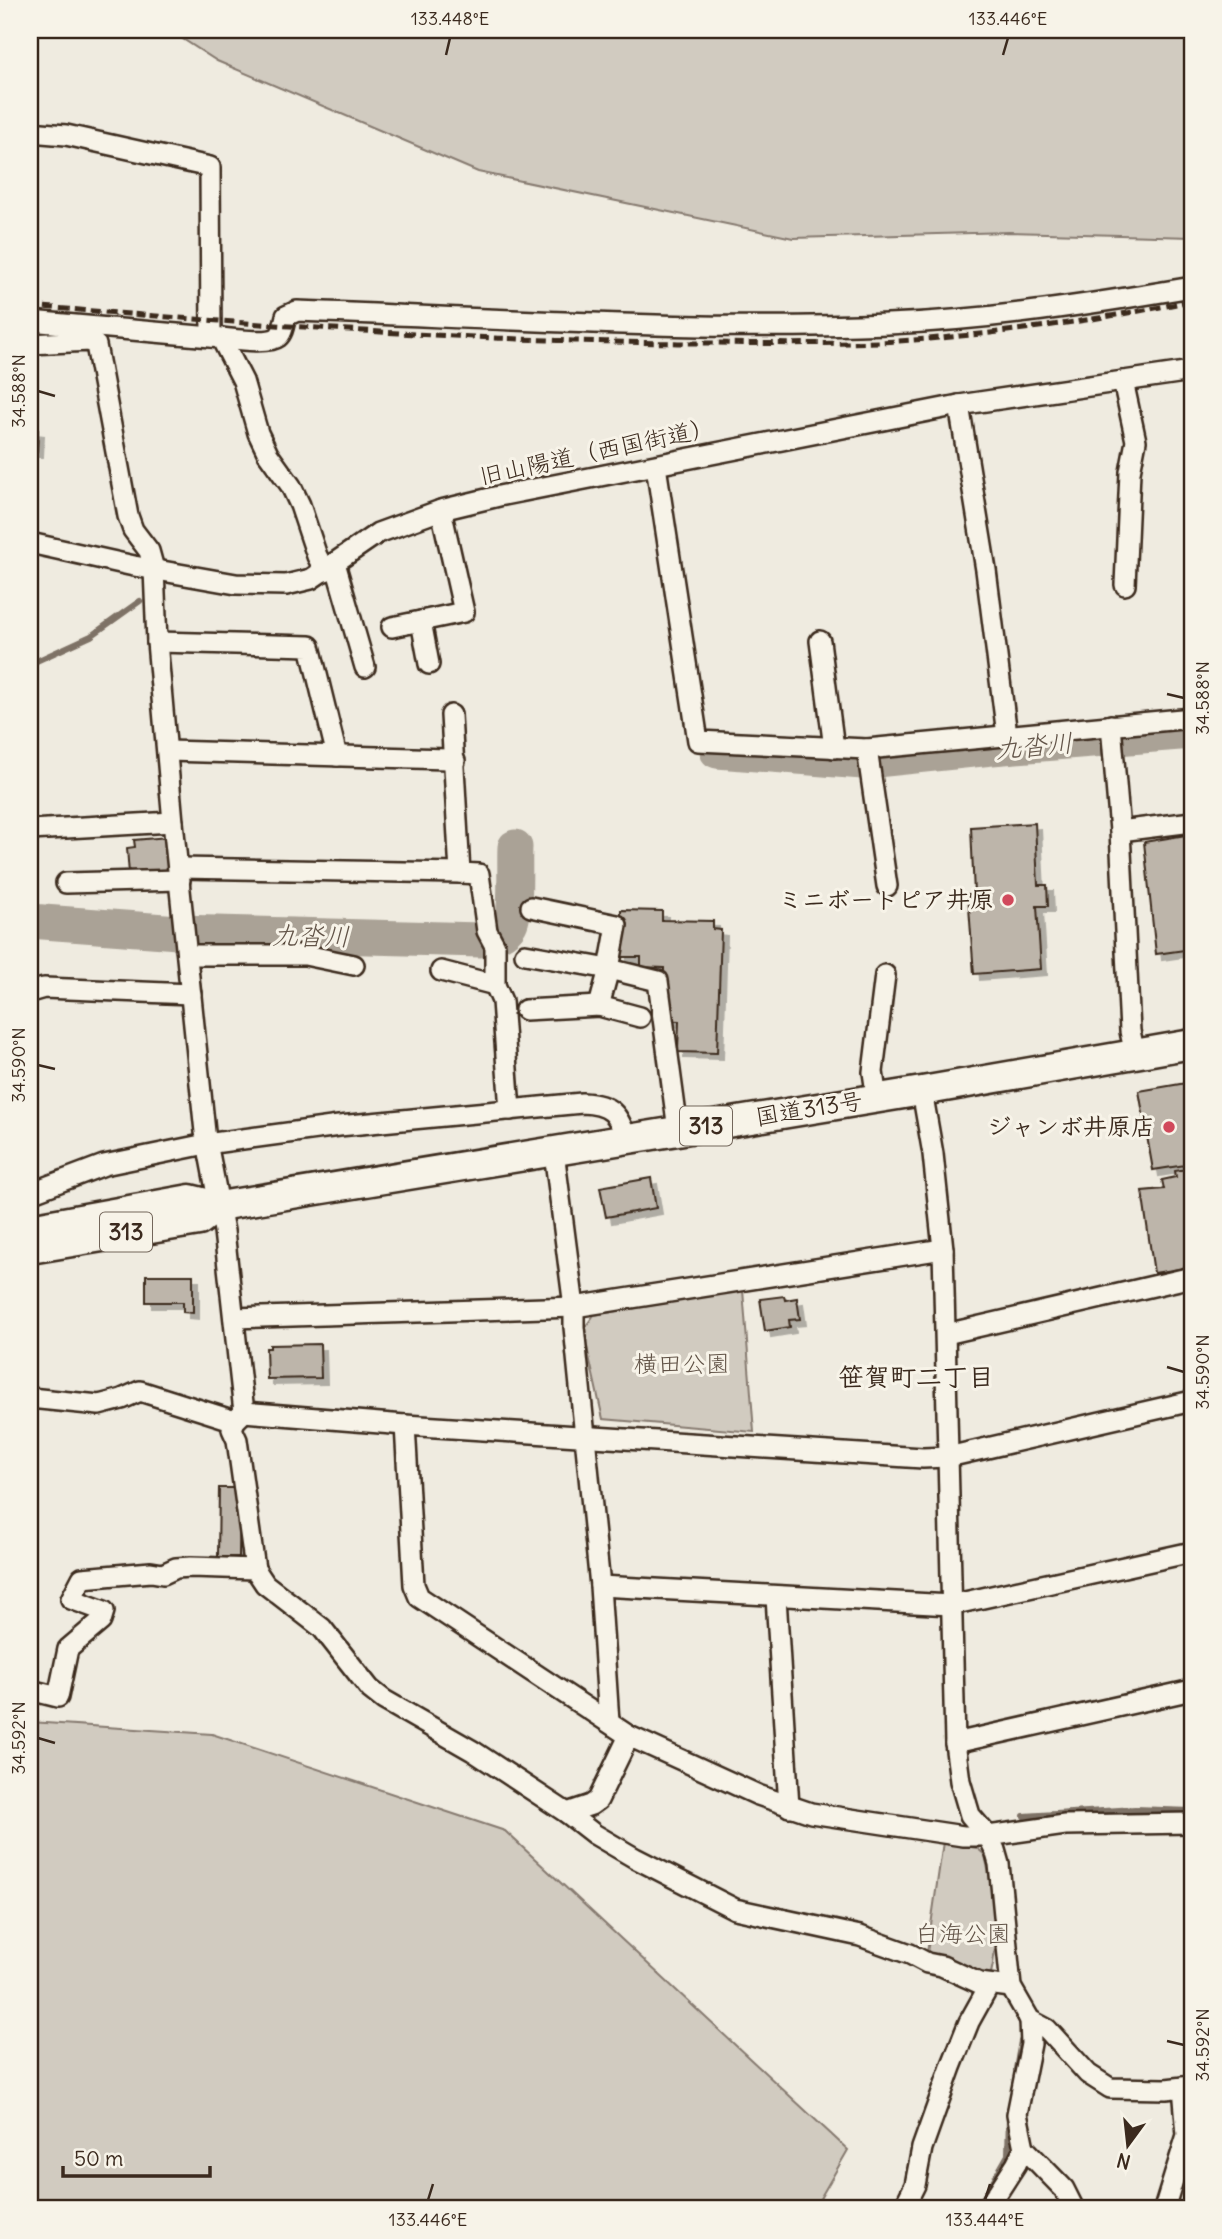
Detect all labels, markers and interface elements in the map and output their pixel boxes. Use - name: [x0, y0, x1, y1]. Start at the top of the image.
- text: 133.448°E: [411, 7, 489, 30]
- text: 133.446°E: [969, 7, 1047, 30]
- text: 34.588°N: [7, 354, 30, 428]
- street label: 旧山陽道（西国街道）: [476, 411, 717, 491]
- text: 34.588°N: [1191, 661, 1214, 735]
- water label: 九沓川: [994, 726, 1074, 765]
- place label: ミニボートピア井原: [778, 884, 994, 914]
- marker: ミニボートピア井原: [1000, 892, 1016, 908]
- water label: 九沓川: [272, 918, 350, 953]
- text: 34.590°N: [7, 1027, 30, 1103]
- street label: 国道313号: [753, 1085, 865, 1131]
- road number: 313: [680, 1106, 732, 1146]
- place label: ジャンボ井原店: [987, 1111, 1155, 1141]
- marker: ジャンボ井原店: [1161, 1119, 1177, 1135]
- road number: 313: [100, 1212, 152, 1252]
- text: 34.590°N: [1191, 1334, 1214, 1410]
- park label: 横田公園: [634, 1348, 730, 1378]
- district label: 笹賀町二丁目: [838, 1360, 994, 1393]
- text: 34.592°N: [7, 1701, 30, 1775]
- park label: 白海公園: [915, 1918, 1011, 1948]
- text: 34.592°N: [1191, 2008, 1214, 2082]
- north arrow: [1092, 2110, 1162, 2180]
- scale bar: [63, 2134, 210, 2178]
- text: 50 m: [74, 2145, 123, 2172]
- text: N: [1114, 2148, 1133, 2175]
- text: 133.446°E: [389, 2208, 467, 2231]
- text: 133.444°E: [946, 2208, 1024, 2231]

